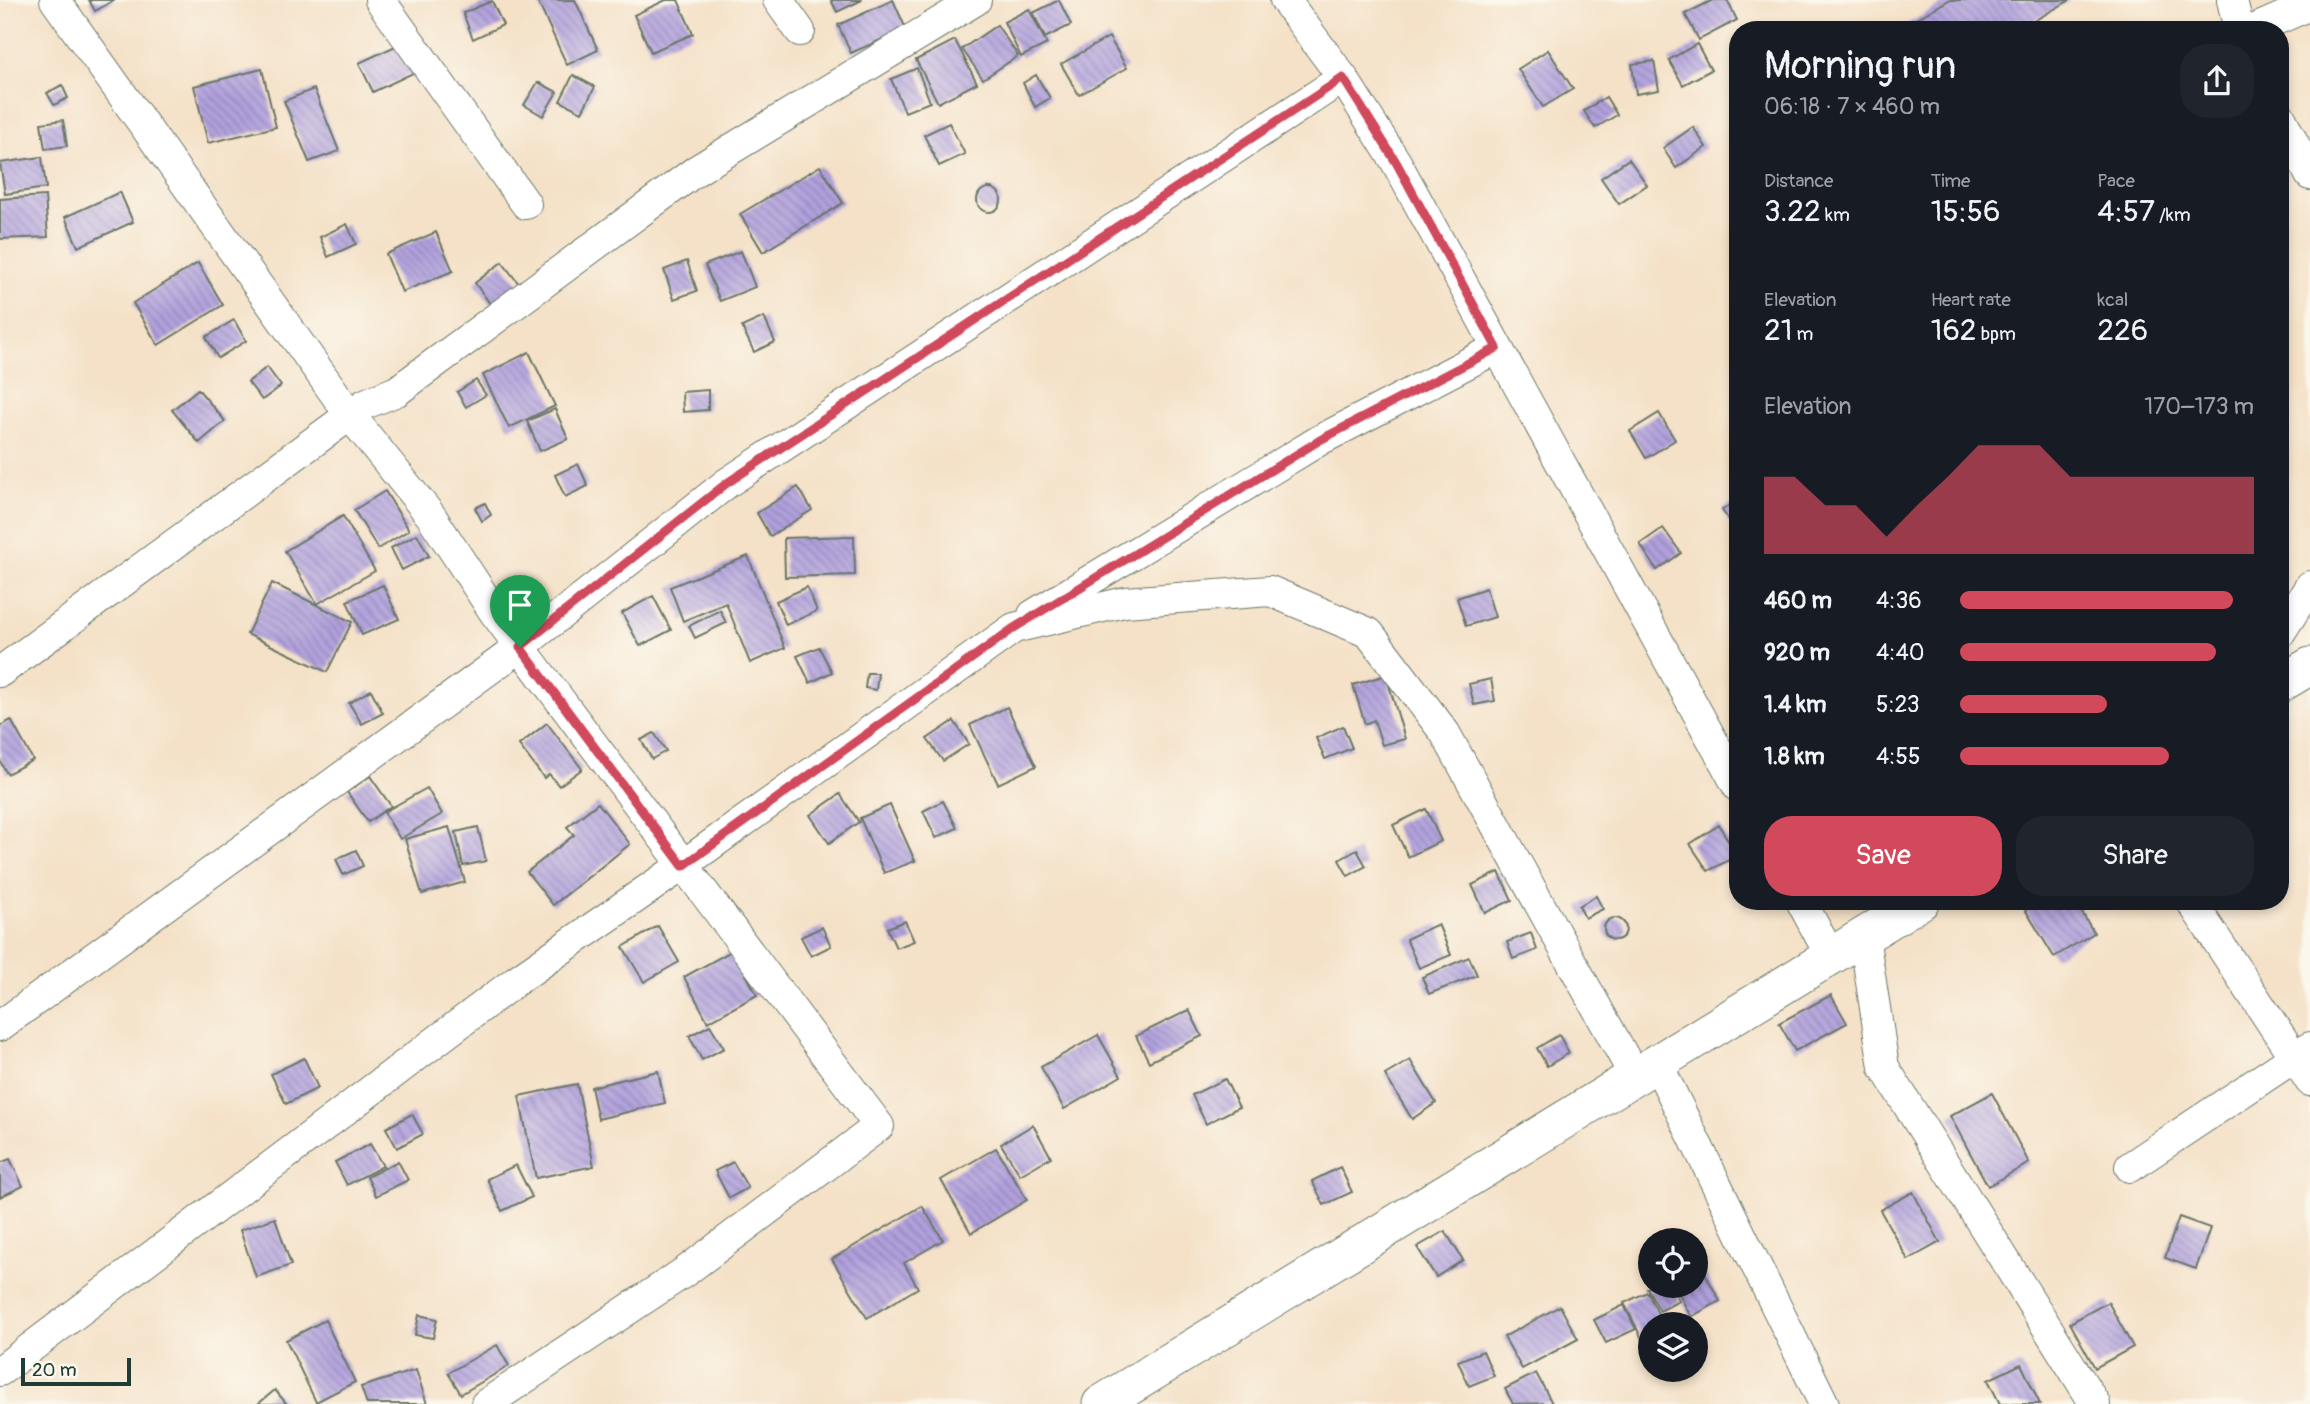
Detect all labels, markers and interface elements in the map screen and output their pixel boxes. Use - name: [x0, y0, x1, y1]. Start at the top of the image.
- text: Morning run: [1764, 42, 1956, 90]
- button: share: [2180, 44, 2254, 118]
- text: 06:18 · 7 × 460 m: [1764, 92, 1940, 121]
- text: Distance: [1764, 169, 1833, 193]
- text: Time: [1931, 169, 1970, 193]
- text: Pace: [2097, 169, 2135, 193]
- text: 3.22: [1764, 193, 1821, 230]
- text: 15:56: [1931, 193, 2000, 230]
- text: 4:57: [2097, 193, 2155, 230]
- text: km: [1821, 203, 1850, 227]
- text: /km: [2155, 203, 2191, 227]
- text: Elevation: [1764, 288, 1836, 312]
- text: Heart rate: [1931, 288, 2011, 312]
- text: kcal: [2097, 288, 2128, 312]
- text: 21: [1764, 312, 1793, 349]
- text: 162: [1931, 312, 1977, 349]
- text: 226: [2097, 312, 2148, 349]
- text: m: [1793, 322, 1814, 346]
- text: bpm: [1977, 322, 2016, 346]
- text: Elevation: [1764, 392, 1852, 421]
- text: 170–173 m: [2144, 392, 2254, 421]
- pin: [490, 575, 550, 647]
- icon: arrive: [501, 586, 539, 624]
- text: 460 m: [1764, 586, 1832, 615]
- text: 4:36: [1876, 586, 1922, 615]
- text: 920 m: [1764, 638, 1830, 667]
- text: 4:40: [1876, 638, 1925, 667]
- text: 1.4 km: [1764, 690, 1826, 719]
- text: 5:23: [1876, 690, 1920, 719]
- text: 1.8 km: [1764, 742, 1825, 771]
- text: 4:55: [1876, 742, 1920, 771]
- button: Save: [1764, 816, 2002, 896]
- button: Share: [2016, 816, 2254, 896]
- map controls: [1638, 1228, 1708, 1382]
- button: locate: [1638, 1228, 1708, 1298]
- button: layers: [1638, 1312, 1708, 1382]
- scale bar: [21, 1355, 131, 1387]
- text: 20 m: [32, 1358, 77, 1382]

